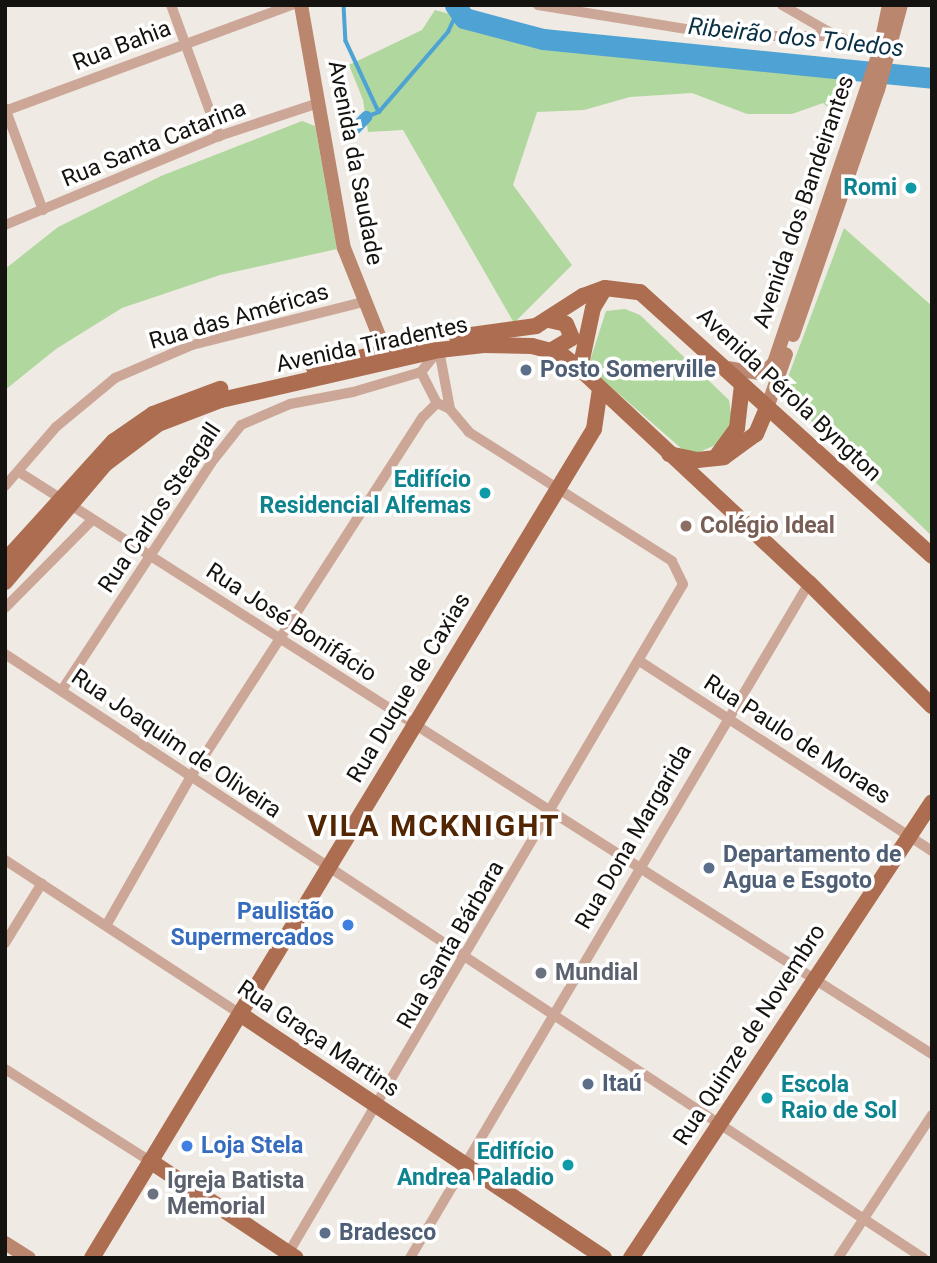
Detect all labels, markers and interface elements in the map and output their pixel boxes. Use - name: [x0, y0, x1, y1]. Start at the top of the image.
- water label: Ribeirão dos Toledos: [687, 12, 905, 64]
- street label: Rua Bahia: [69, 15, 175, 77]
- street label: Avenida da Saudade: [322, 58, 388, 268]
- street label: Avenida dos Bandeirantes: [748, 72, 860, 332]
- street label: Rua Santa Catarina: [58, 95, 250, 193]
- place label: Romi: [843, 174, 897, 202]
- marker: Romi: [903, 180, 919, 196]
- street label: Rua das Américas: [146, 278, 332, 356]
- street label: Avenida Pérola Byngton: [691, 302, 887, 488]
- street label: Avenida Tiradentes: [273, 311, 471, 379]
- place label: Posto Somerville: [540, 356, 716, 384]
- marker: Posto Somerville: [518, 362, 534, 378]
- street label: Rua Carlos Steagall: [93, 418, 227, 598]
- place label: Edifício Residencial Alfemas: [260, 466, 471, 520]
- marker: Edifício Residencial Alfemas: [477, 485, 493, 501]
- place label: Colégio Ideal: [700, 512, 835, 540]
- marker: Colégio Ideal: [678, 518, 694, 534]
- street label: Rua José Bonifácio: [201, 558, 381, 688]
- street label: Rua Duque de Caxias: [341, 588, 477, 788]
- street label: Rua Joaquim de Oliveira: [66, 663, 286, 825]
- street label: Rua Paulo de Moraes: [698, 669, 896, 811]
- street label: Rua Dona Margarida: [570, 740, 698, 934]
- district label: VILA MCKNIGHT: [309, 808, 559, 844]
- place label: Departamento de Agua e Esgoto: [723, 841, 901, 895]
- street label: Rua Santa Bárbara: [392, 856, 510, 1034]
- marker: Departamento de Agua e Esgoto: [701, 860, 717, 876]
- place label: Paulistão Supermercados: [171, 898, 334, 952]
- marker: Paulistão Supermercados: [340, 917, 356, 933]
- street label: Rua Quinze de Novembro: [668, 919, 832, 1151]
- place label: Mundial: [555, 959, 638, 987]
- marker: Mundial: [533, 965, 549, 981]
- street label: Rua Graça Martins: [232, 975, 404, 1103]
- place label: Itaú: [602, 1070, 642, 1098]
- place label: Escola Raio de Sol: [781, 1071, 897, 1125]
- marker: Itaú: [580, 1076, 596, 1092]
- marker: Escola Raio de Sol: [759, 1090, 775, 1106]
- place label: Loja Stela: [201, 1132, 303, 1160]
- marker: Loja Stela: [179, 1138, 195, 1154]
- place label: Edifício Andrea Paladio: [397, 1138, 554, 1192]
- marker: Edifício Andrea Paladio: [560, 1157, 576, 1173]
- place label: Igreja Batista Memorial: [167, 1167, 304, 1221]
- marker: Igreja Batista Memorial: [145, 1186, 161, 1202]
- place label: Bradesco: [339, 1219, 436, 1247]
- marker: Bradesco: [317, 1225, 333, 1241]

